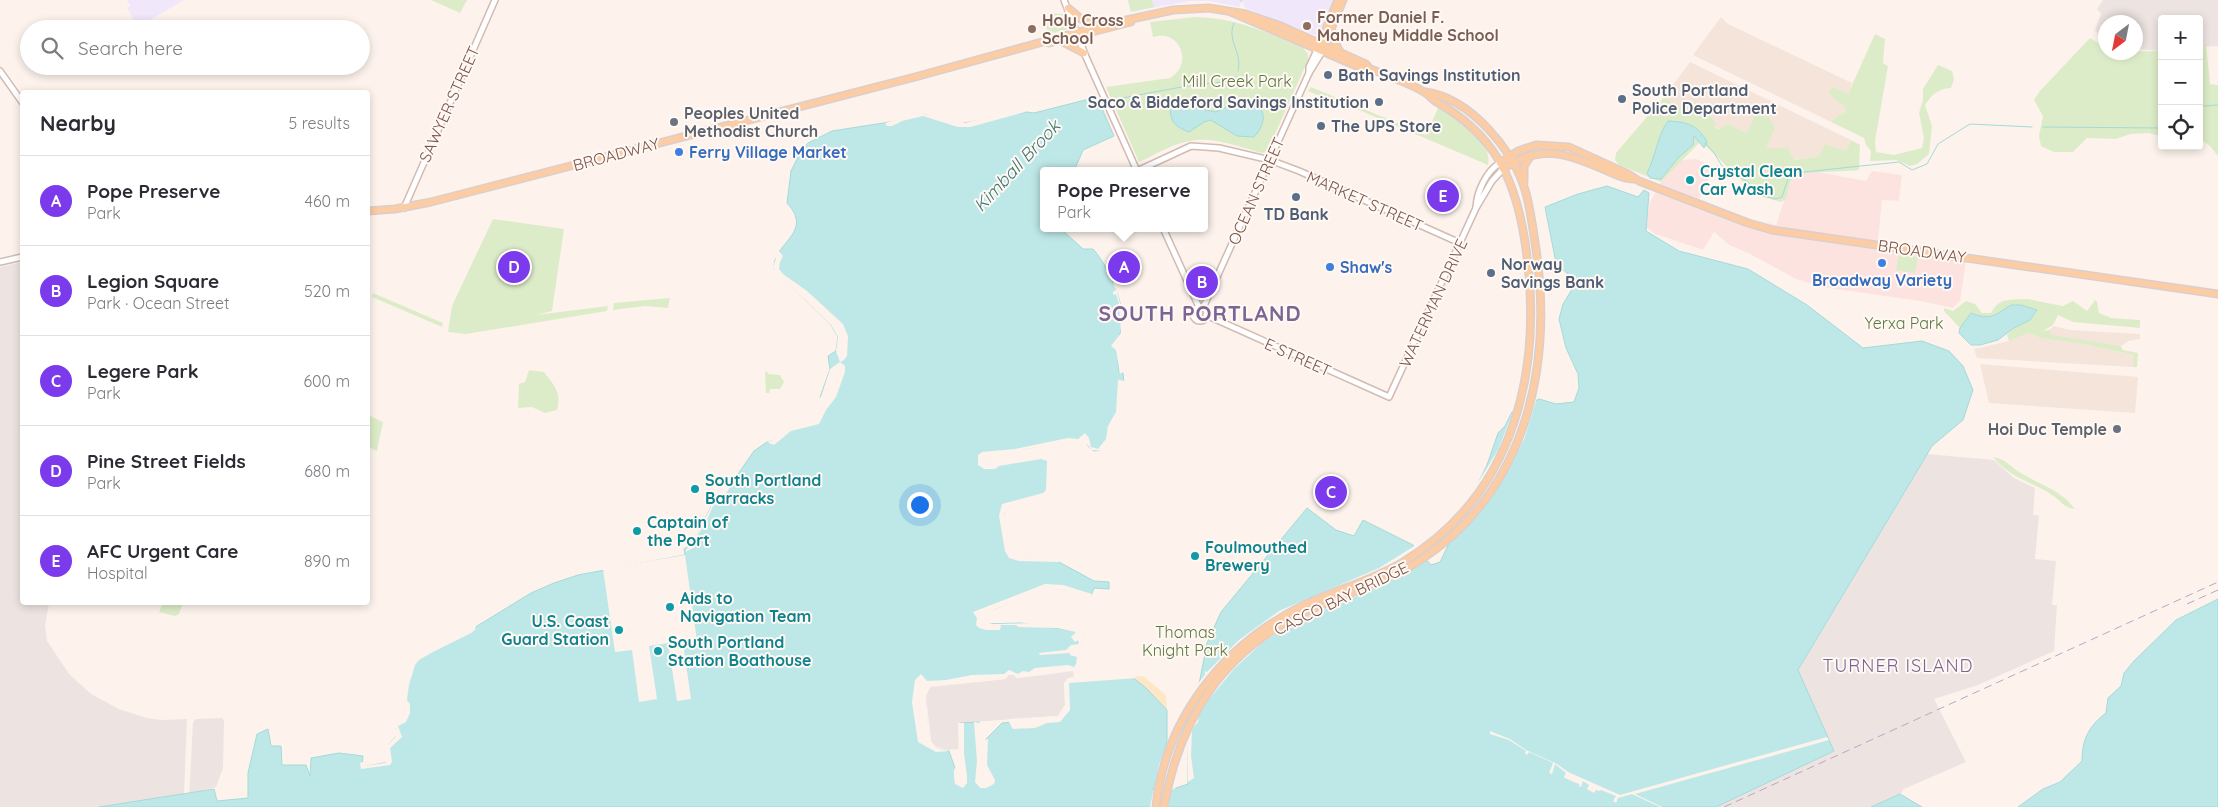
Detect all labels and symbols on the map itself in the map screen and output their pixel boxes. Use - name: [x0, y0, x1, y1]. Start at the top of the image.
- place label: Former Daniel F. Mahoney Middle School: [1317, 7, 1499, 45]
- place label: Holy Cross School: [1042, 10, 1124, 48]
- north arrow: [2098, 15, 2143, 60]
- marker: Former Daniel F. Mahoney Middle School: [1301, 20, 1313, 32]
- marker: Holy Cross School: [1026, 23, 1038, 35]
- street label: SAWYER STREET: [414, 43, 484, 165]
- place label: Bath Savings Institution: [1338, 65, 1521, 85]
- marker: Bath Savings Institution: [1322, 69, 1334, 81]
- park label: Mill Creek Park: [1182, 71, 1292, 91]
- place label: South Portland Police Department: [1632, 80, 1777, 118]
- place label: Saco & Biddeford Savings Institution: [1088, 92, 1369, 112]
- marker: South Portland Police Department: [1616, 93, 1628, 105]
- marker: Saco & Biddeford Savings Institution: [1373, 96, 1385, 108]
- place label: Peoples United Methodist Church: [684, 103, 818, 141]
- water label: Kimball Brook: [968, 114, 1066, 216]
- marker: Peoples United Methodist Church: [668, 116, 680, 128]
- place label: The UPS Store: [1331, 116, 1441, 136]
- marker: The UPS Store: [1315, 120, 1327, 132]
- street label: BROADWAY: [571, 133, 661, 175]
- street label: OCEAN STREET: [1223, 134, 1289, 248]
- place label: Ferry Village Market: [689, 142, 847, 162]
- marker: Ferry Village Market: [673, 146, 685, 158]
- place label: Crystal Clean Car Wash: [1700, 161, 1803, 199]
- street label: MARKET STREET: [1304, 166, 1427, 236]
- marker: Crystal Clean Car Wash: [1684, 174, 1696, 186]
- pin: E: [1427, 177, 1459, 215]
- marker: TD Bank: [1290, 191, 1302, 203]
- place label: TD Bank: [1263, 204, 1329, 224]
- street label: WATERMAN DRIVE: [1394, 235, 1472, 371]
- street label: BROADWAY: [1877, 235, 1967, 267]
- pin: D: [498, 248, 530, 286]
- pin: A: [1108, 248, 1140, 286]
- place label: Norway Savings Bank: [1501, 254, 1604, 292]
- place label: Shaw's: [1340, 257, 1393, 277]
- marker: Broadway Variety: [1876, 257, 1888, 269]
- marker: Shaw's: [1324, 261, 1336, 273]
- pin: B: [1186, 263, 1218, 301]
- marker: Norway Savings Bank: [1485, 267, 1497, 279]
- place label: Broadway Variety: [1812, 270, 1952, 290]
- district label: SOUTH PORTLAND: [1099, 300, 1301, 326]
- park label: Yerxa Park: [1864, 313, 1944, 333]
- street label: E STREET: [1262, 333, 1335, 381]
- place label: Hoi Duc Temple: [1988, 419, 2107, 439]
- marker: Hoi Duc Temple: [2111, 423, 2123, 435]
- place label: South Portland Barracks: [705, 470, 821, 508]
- pin: C: [1315, 473, 1347, 511]
- marker: South Portland Barracks: [689, 483, 701, 495]
- your location: [907, 492, 933, 518]
- place label: Captain of the Port: [647, 512, 729, 550]
- marker: Captain of the Port: [631, 525, 643, 537]
- place label: Foulmouthed Brewery: [1205, 537, 1307, 575]
- marker: Foulmouthed Brewery: [1189, 550, 1201, 562]
- street label: CASCO BAY BRIDGE: [1271, 557, 1411, 639]
- place label: Aids to Navigation Team: [680, 588, 811, 626]
- marker: Aids to Navigation Team: [664, 601, 676, 613]
- place label: U.S. Coast Guard Station: [501, 611, 609, 649]
- park label: Thomas Knight Park: [1142, 622, 1228, 660]
- marker: U.S. Coast Guard Station: [613, 624, 625, 636]
- place label: South Portland Station Boathouse: [668, 632, 811, 670]
- marker: South Portland Station Boathouse: [652, 645, 664, 657]
- district label: TURNER ISLAND: [1823, 654, 1973, 677]

